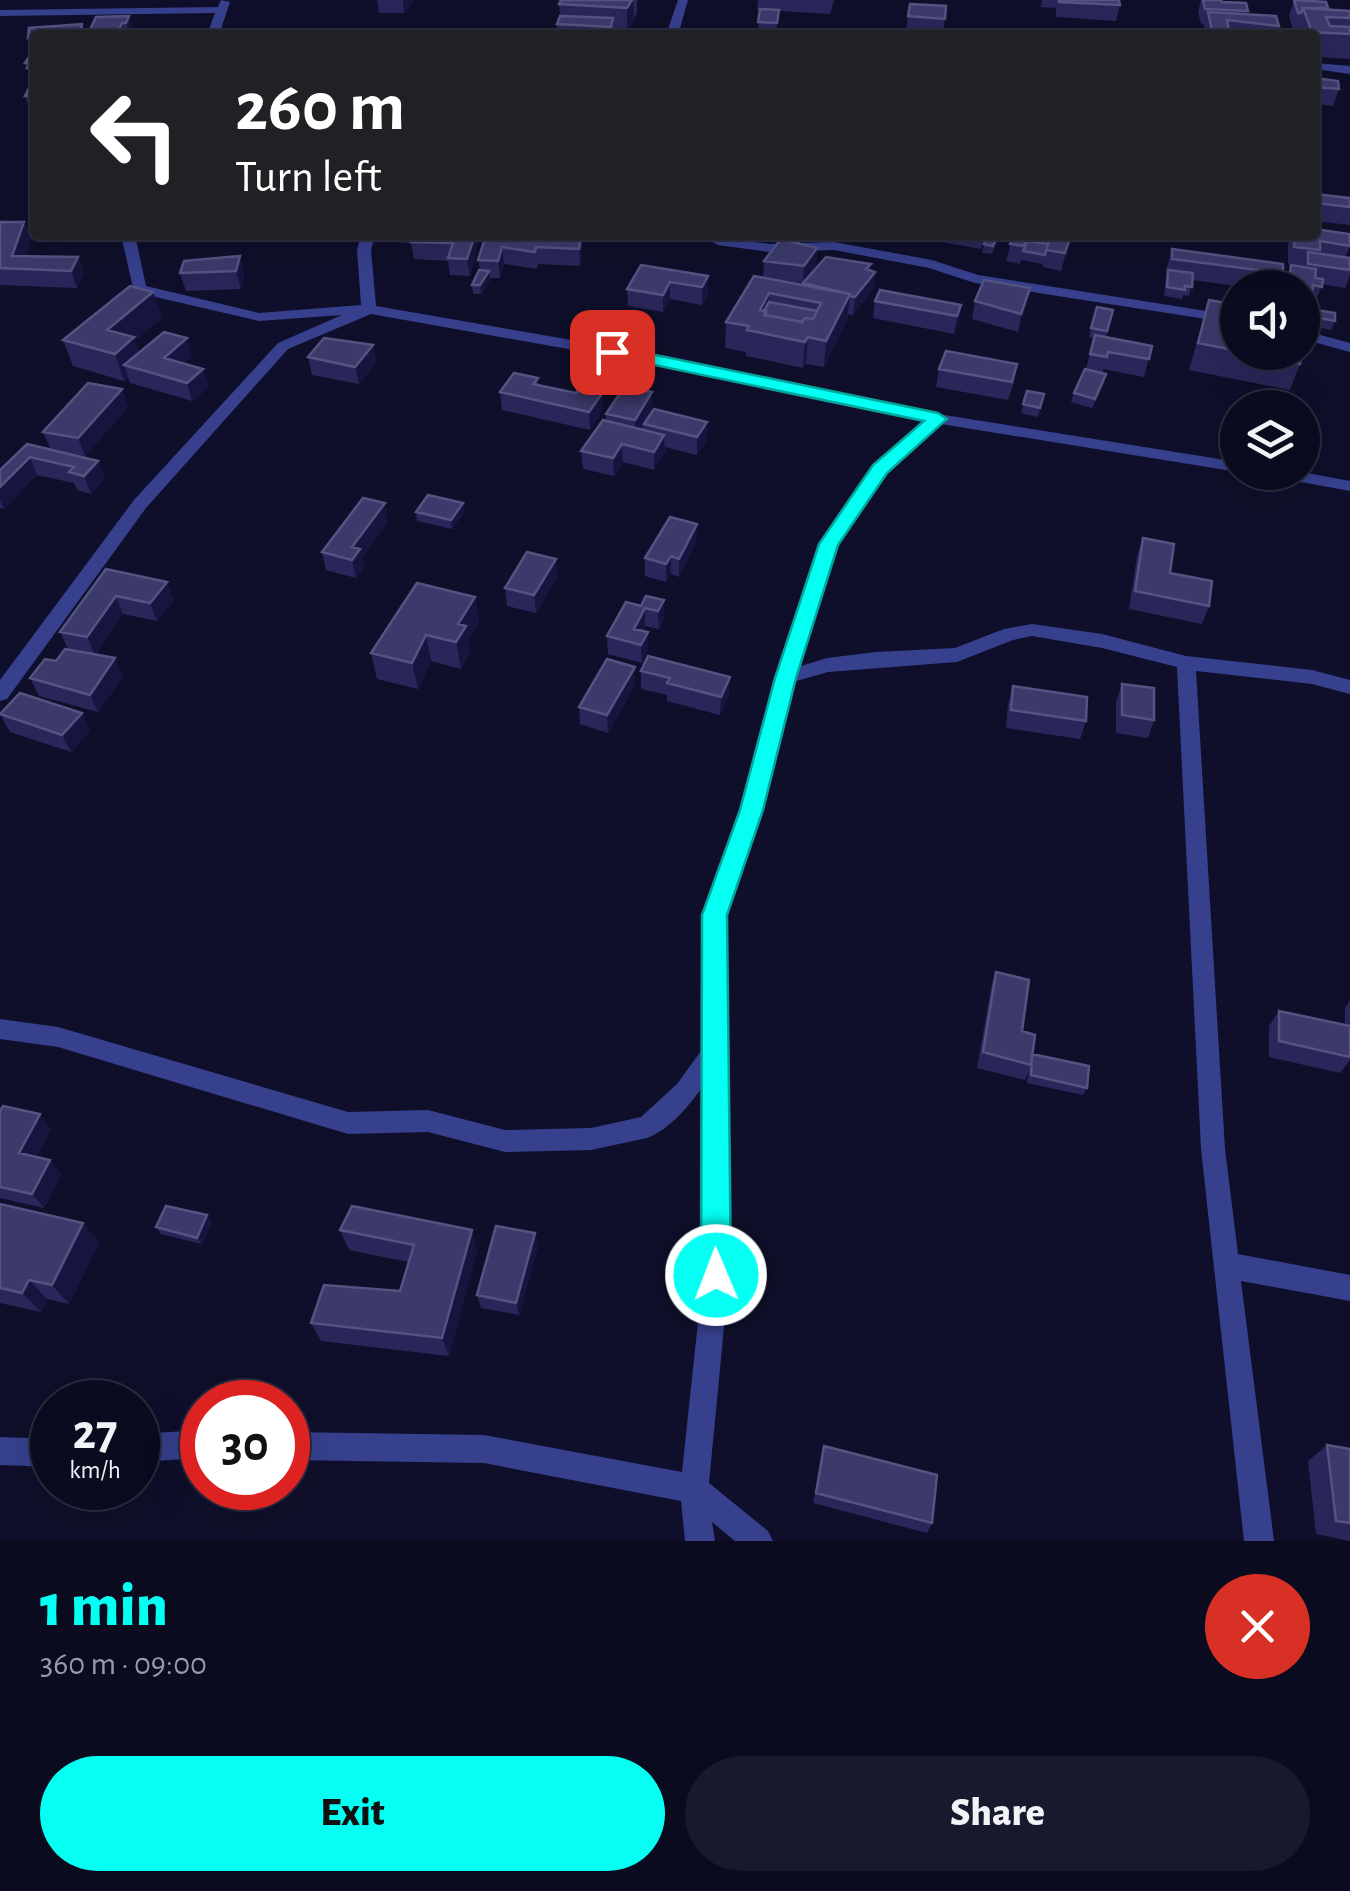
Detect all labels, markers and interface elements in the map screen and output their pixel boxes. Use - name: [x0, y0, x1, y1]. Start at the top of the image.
- icon: left: [70, 70, 200, 200]
- text: 260 m: [235, 73, 405, 143]
- text: Turn left: [235, 155, 382, 200]
- map controls: [1220, 270, 1320, 490]
- button: sound: [1220, 270, 1320, 370]
- pin: [570, 310, 655, 395]
- icon: arrive: [585, 325, 640, 380]
- button: layers: [1220, 390, 1320, 490]
- position arrow: [664, 1223, 768, 1327]
- speed limit sign: 30: [180, 1380, 310, 1510]
- text: 27: [72, 1408, 118, 1458]
- text: km/h: [69, 1458, 121, 1483]
- button: close: [1205, 1574, 1310, 1679]
- text: 1 min: [40, 1577, 168, 1637]
- text: 360 m · 09:00: [40, 1648, 207, 1680]
- button: Exit: [40, 1756, 665, 1871]
- button: Share: [685, 1756, 1310, 1871]

